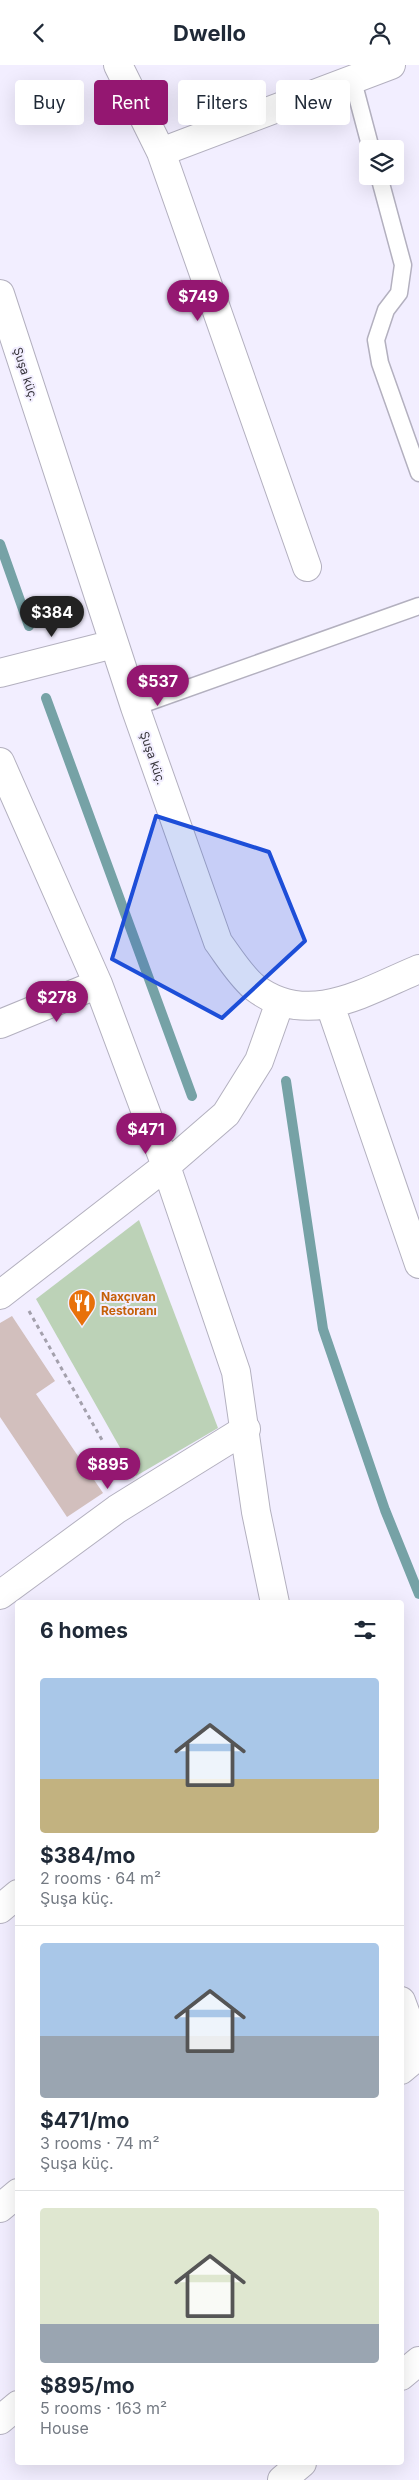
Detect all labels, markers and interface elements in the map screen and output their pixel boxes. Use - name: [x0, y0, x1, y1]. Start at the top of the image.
- icon: back: [25, 19, 53, 47]
- icon: person: [366, 19, 394, 47]
- text: Dwello: [173, 20, 246, 46]
- chip: Buy: [15, 80, 84, 125]
- chip: Rent: [94, 80, 168, 125]
- chip: Filters: [178, 80, 266, 125]
- chip: New: [276, 80, 350, 125]
- map controls: [359, 140, 404, 185]
- button: layers: [359, 140, 404, 185]
- pin: $749: [168, 279, 228, 322]
- text: $749: [178, 286, 218, 306]
- street label: Şuşa küç.: [10, 345, 42, 403]
- pin: $384: [22, 595, 82, 638]
- text: $384: [31, 602, 73, 622]
- pin: $537: [128, 665, 188, 707]
- text: $537: [138, 671, 178, 691]
- street label: Şuşa küç.: [137, 729, 169, 787]
- pin: $278: [27, 981, 87, 1023]
- text: $278: [37, 987, 77, 1007]
- pin: $471: [116, 1113, 176, 1155]
- text: $471: [127, 1119, 165, 1139]
- restaurant icon: Naxçıvan Restoranı: [67, 1288, 97, 1327]
- place label: Naxçıvan Restoranı: [101, 1289, 157, 1318]
- pin: $895: [78, 1447, 138, 1490]
- text: $895: [87, 1454, 129, 1474]
- icon: filters: [351, 1616, 379, 1644]
- text: 6 homes: [40, 1618, 128, 1643]
- icon: home: [165, 1710, 255, 1800]
- text: $384/mo: [40, 1843, 135, 1868]
- text: 2 rooms · 64 m²: [40, 1868, 161, 1888]
- text: Şuşa küç.: [40, 1888, 114, 1908]
- icon: home: [165, 1976, 255, 2066]
- text: $471/mo: [40, 2108, 129, 2133]
- text: 3 rooms · 74 m²: [40, 2133, 159, 2153]
- text: Şuşa küç.: [40, 2153, 114, 2173]
- icon: home: [165, 2241, 255, 2331]
- text: $895/mo: [40, 2373, 135, 2398]
- text: 5 rooms · 163 m²: [40, 2398, 167, 2418]
- text: House: [40, 2418, 89, 2438]

